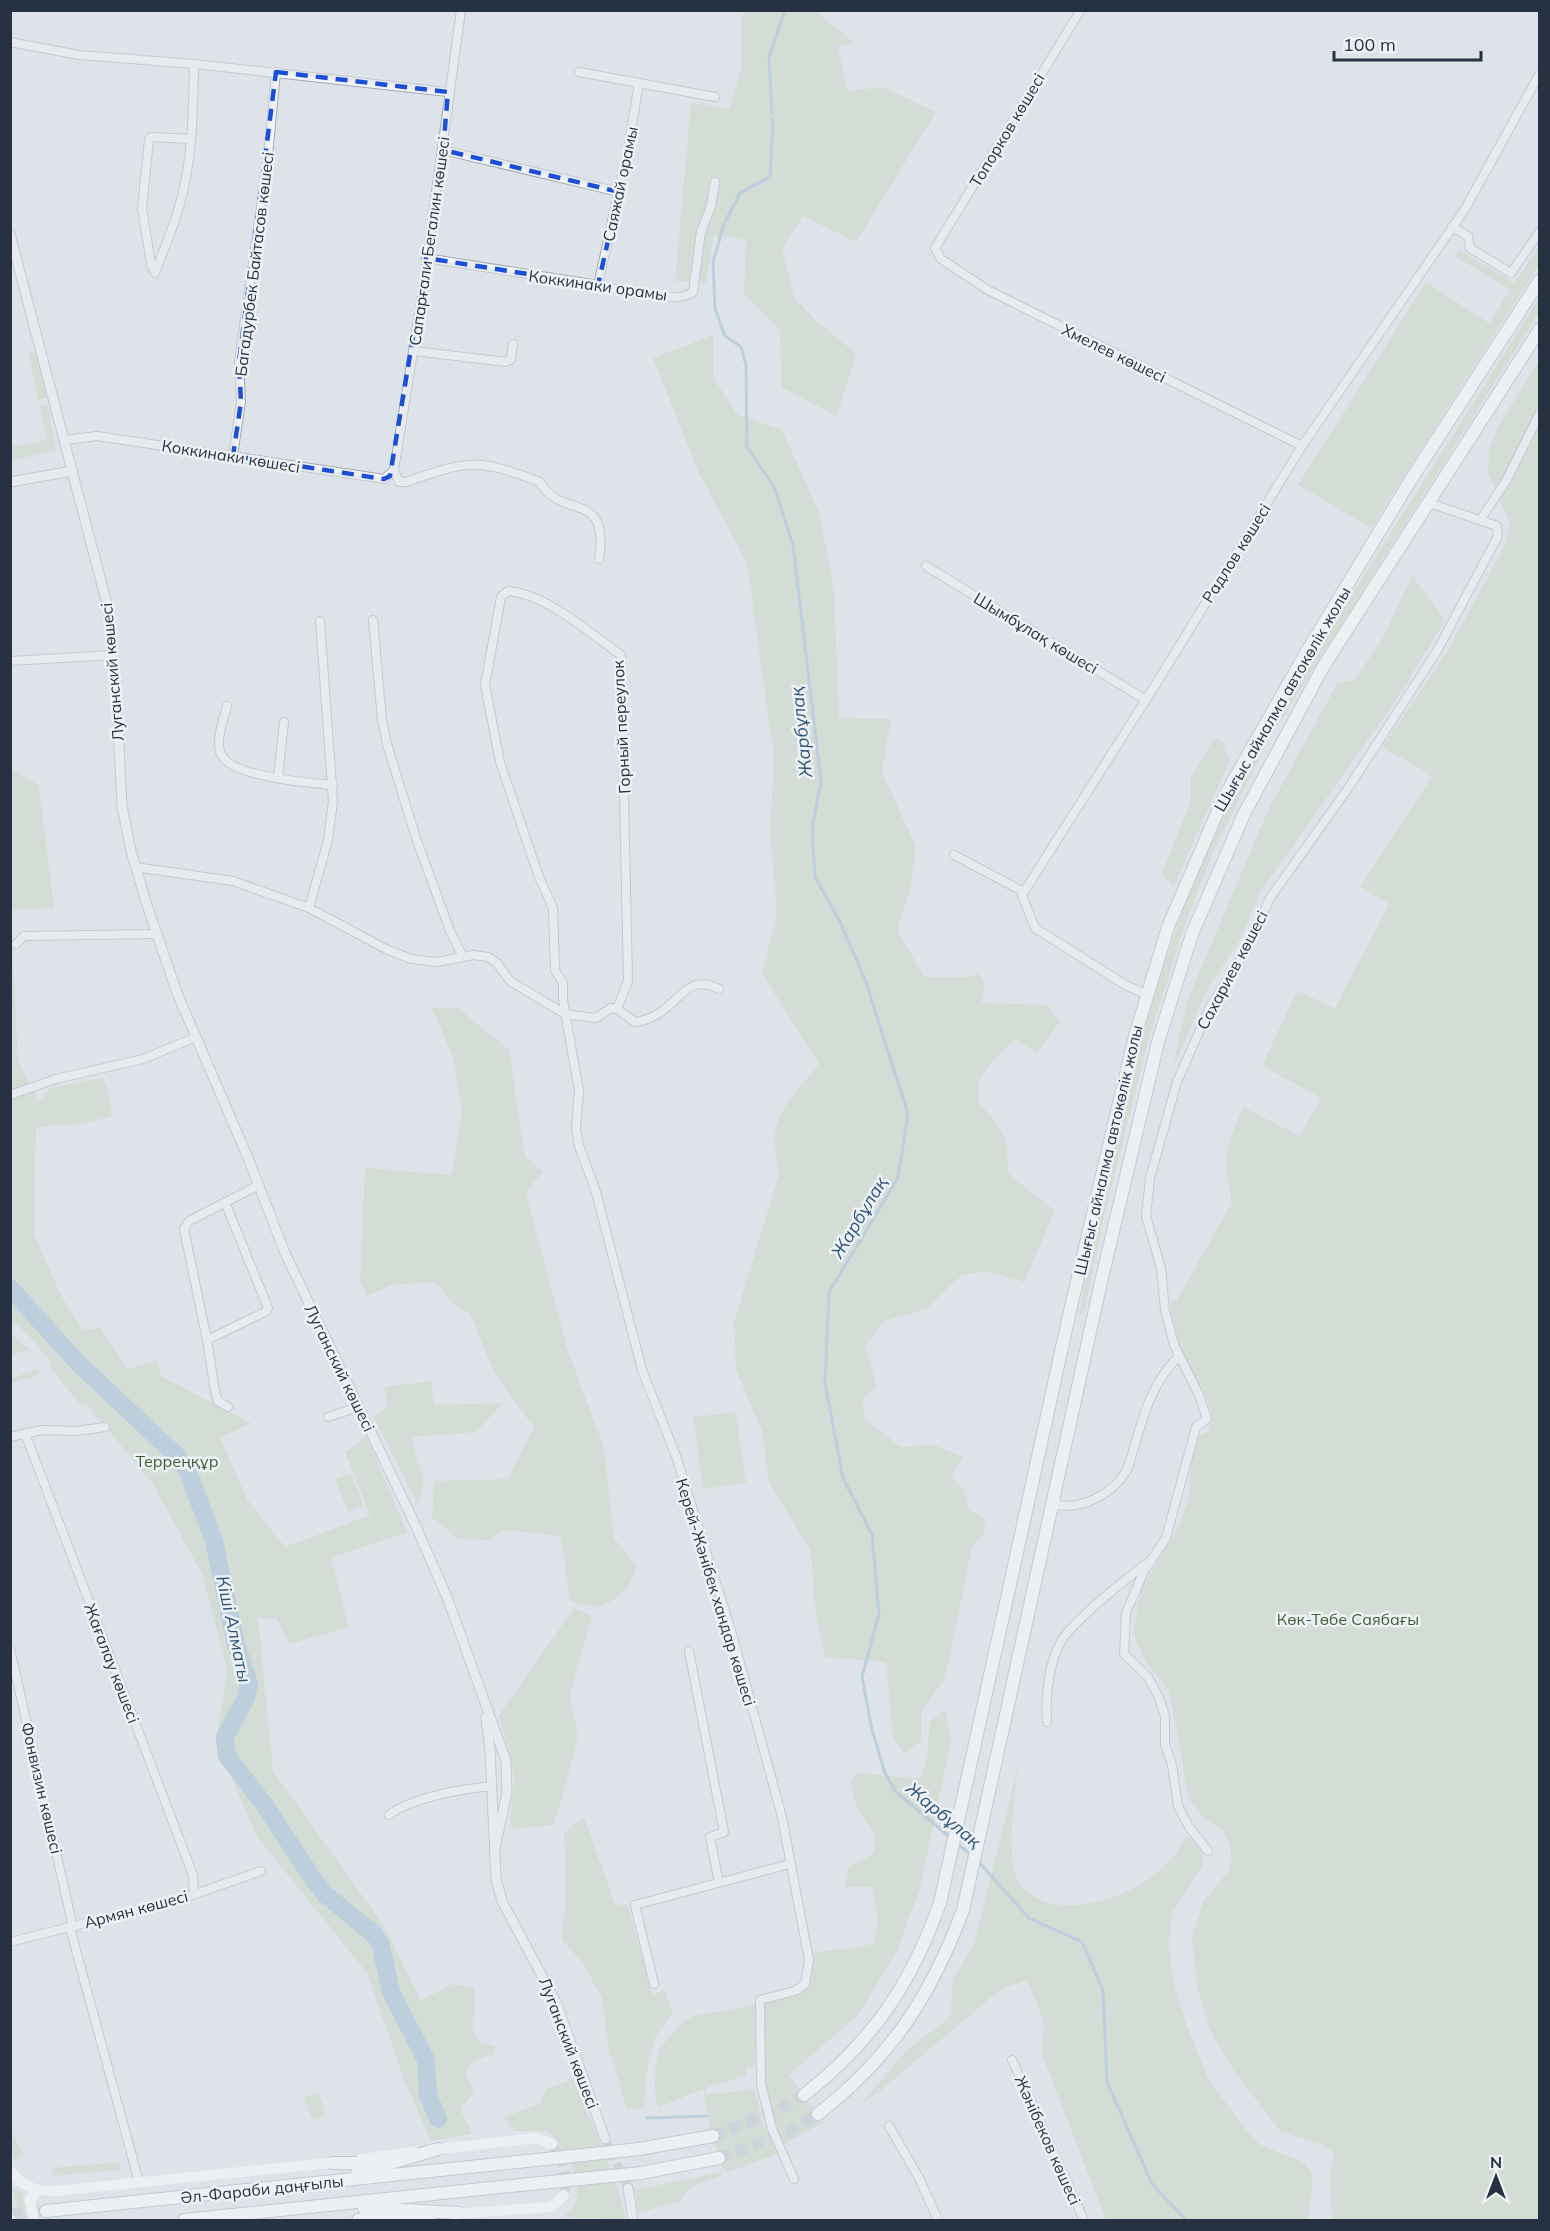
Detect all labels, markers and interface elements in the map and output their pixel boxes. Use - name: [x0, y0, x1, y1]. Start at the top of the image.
- scale bar: [1334, 24, 1481, 62]
- text: 100 m: [1343, 33, 1396, 56]
- street label: Топорков көшесі: [965, 69, 1049, 191]
- street label: Саяжай орамы: [598, 125, 642, 243]
- street label: Сапарғали Бегалин көшесі: [404, 135, 454, 347]
- street label: Багадурбек Байтасов көшесі: [230, 151, 278, 377]
- street label: Коккинаки орамы: [528, 265, 668, 305]
- street label: Хмелев көшесі: [1059, 319, 1169, 387]
- street label: Коккинаки көшесі: [160, 435, 302, 477]
- street label: Радлов көшесі: [1197, 500, 1275, 606]
- street label: Шығыс айналма автокөлік жолы: [1209, 583, 1355, 815]
- street label: Шымбұлақ көшесі: [970, 588, 1102, 678]
- street label: Луганский көшесі: [96, 602, 128, 742]
- street label: Горный переулок: [607, 659, 634, 794]
- water label: Жарбұлақ: [785, 685, 817, 780]
- street label: Сахариев көшесі: [1192, 907, 1272, 1033]
- street label: Шығыс айналма автокөлік жолы: [1069, 1023, 1147, 1277]
- water label: Жарбұлақ: [825, 1172, 892, 1263]
- street label: Луганский көшесі: [301, 1301, 379, 1435]
- park label: Терреңқұр: [136, 1451, 218, 1471]
- street label: Керей-Жәнібек хандар көшесі: [672, 1476, 760, 1708]
- water label: Кіші Алматы: [211, 1573, 257, 1685]
- street label: Жағалау көшесі: [80, 1600, 144, 1726]
- park label: Көк-Төбе Саябағы: [1277, 1609, 1419, 1629]
- street label: Фонвизин көшесі: [17, 1720, 67, 1856]
- water label: Жарбұлақ: [901, 1776, 986, 1853]
- street label: Армян көшесі: [82, 1886, 190, 1932]
- street label: Луганский көшесі: [535, 1974, 603, 2112]
- street label: Жәнібеков көшесі: [1011, 2072, 1085, 2208]
- north arrow: [1466, 2147, 1526, 2207]
- text: N: [1490, 2152, 1502, 2172]
- street label: Әл-Фараби даңғылы: [179, 2170, 345, 2208]

